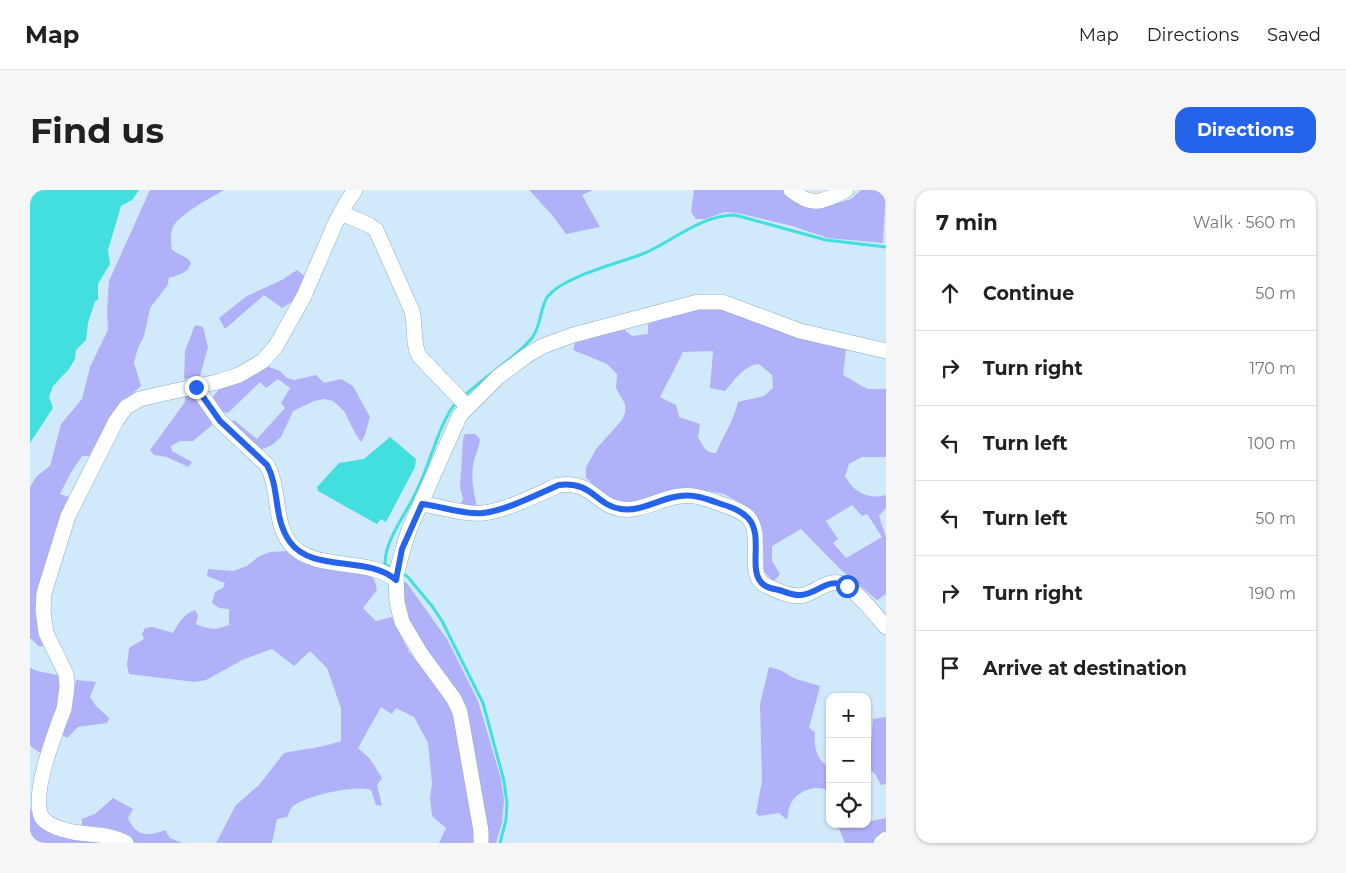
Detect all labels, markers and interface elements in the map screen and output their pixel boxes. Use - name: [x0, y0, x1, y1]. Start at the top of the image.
- text: Map: [25, 20, 79, 49]
- text: Map: [1079, 24, 1119, 46]
- text: Directions: [1147, 24, 1239, 46]
- text: Saved: [1267, 24, 1321, 46]
- button: Directions: [1175, 107, 1316, 153]
- text: Find us: [30, 109, 164, 152]
- text: 7 min: [936, 210, 998, 235]
- text: Walk · 560 m: [1193, 213, 1296, 232]
- icon: ahead: [936, 279, 964, 307]
- text: Continue: [983, 282, 1074, 305]
- text: 50 m: [1255, 284, 1296, 303]
- icon: right: [936, 354, 964, 382]
- text: Turn right: [983, 357, 1083, 380]
- text: 170 m: [1249, 359, 1296, 378]
- route end: [185, 376, 208, 399]
- icon: left: [936, 429, 964, 457]
- text: Turn left: [983, 432, 1068, 455]
- text: 100 m: [1248, 434, 1296, 453]
- icon: left: [936, 504, 964, 532]
- text: Turn left: [983, 507, 1068, 530]
- text: 50 m: [1255, 509, 1296, 528]
- route start: [836, 575, 859, 598]
- icon: right: [936, 579, 964, 607]
- text: Turn right: [983, 582, 1083, 605]
- text: 190 m: [1249, 584, 1296, 603]
- icon: arrive: [936, 654, 964, 682]
- text: Arrive at destination: [983, 657, 1187, 680]
- map controls: [826, 693, 871, 828]
- button: +: [826, 693, 871, 738]
- button: −: [826, 738, 871, 783]
- button: locate: [826, 783, 871, 828]

